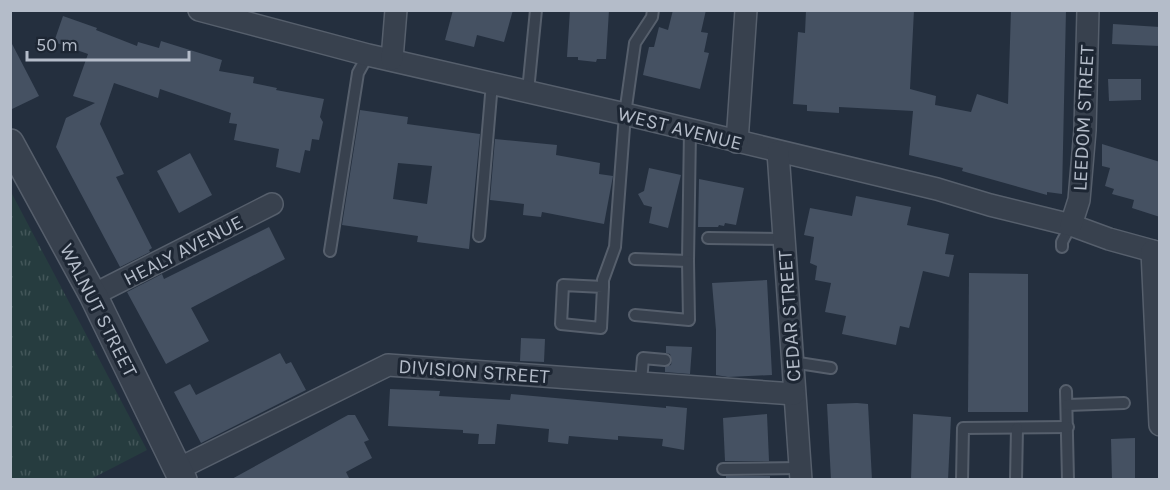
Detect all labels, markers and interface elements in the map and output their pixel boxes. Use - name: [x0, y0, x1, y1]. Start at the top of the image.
- scale bar: [27, 24, 189, 62]
- text: 50 m: [36, 34, 78, 56]
- street label: LEEDOM STREET: [1068, 44, 1099, 192]
- street label: WEST AVENUE: [615, 102, 744, 155]
- street label: HEALY AVENUE: [120, 210, 247, 290]
- street label: WALNUT STREET: [55, 240, 142, 381]
- street label: CEDAR STREET: [773, 249, 806, 383]
- street label: DIVISION STREET: [398, 355, 550, 388]

